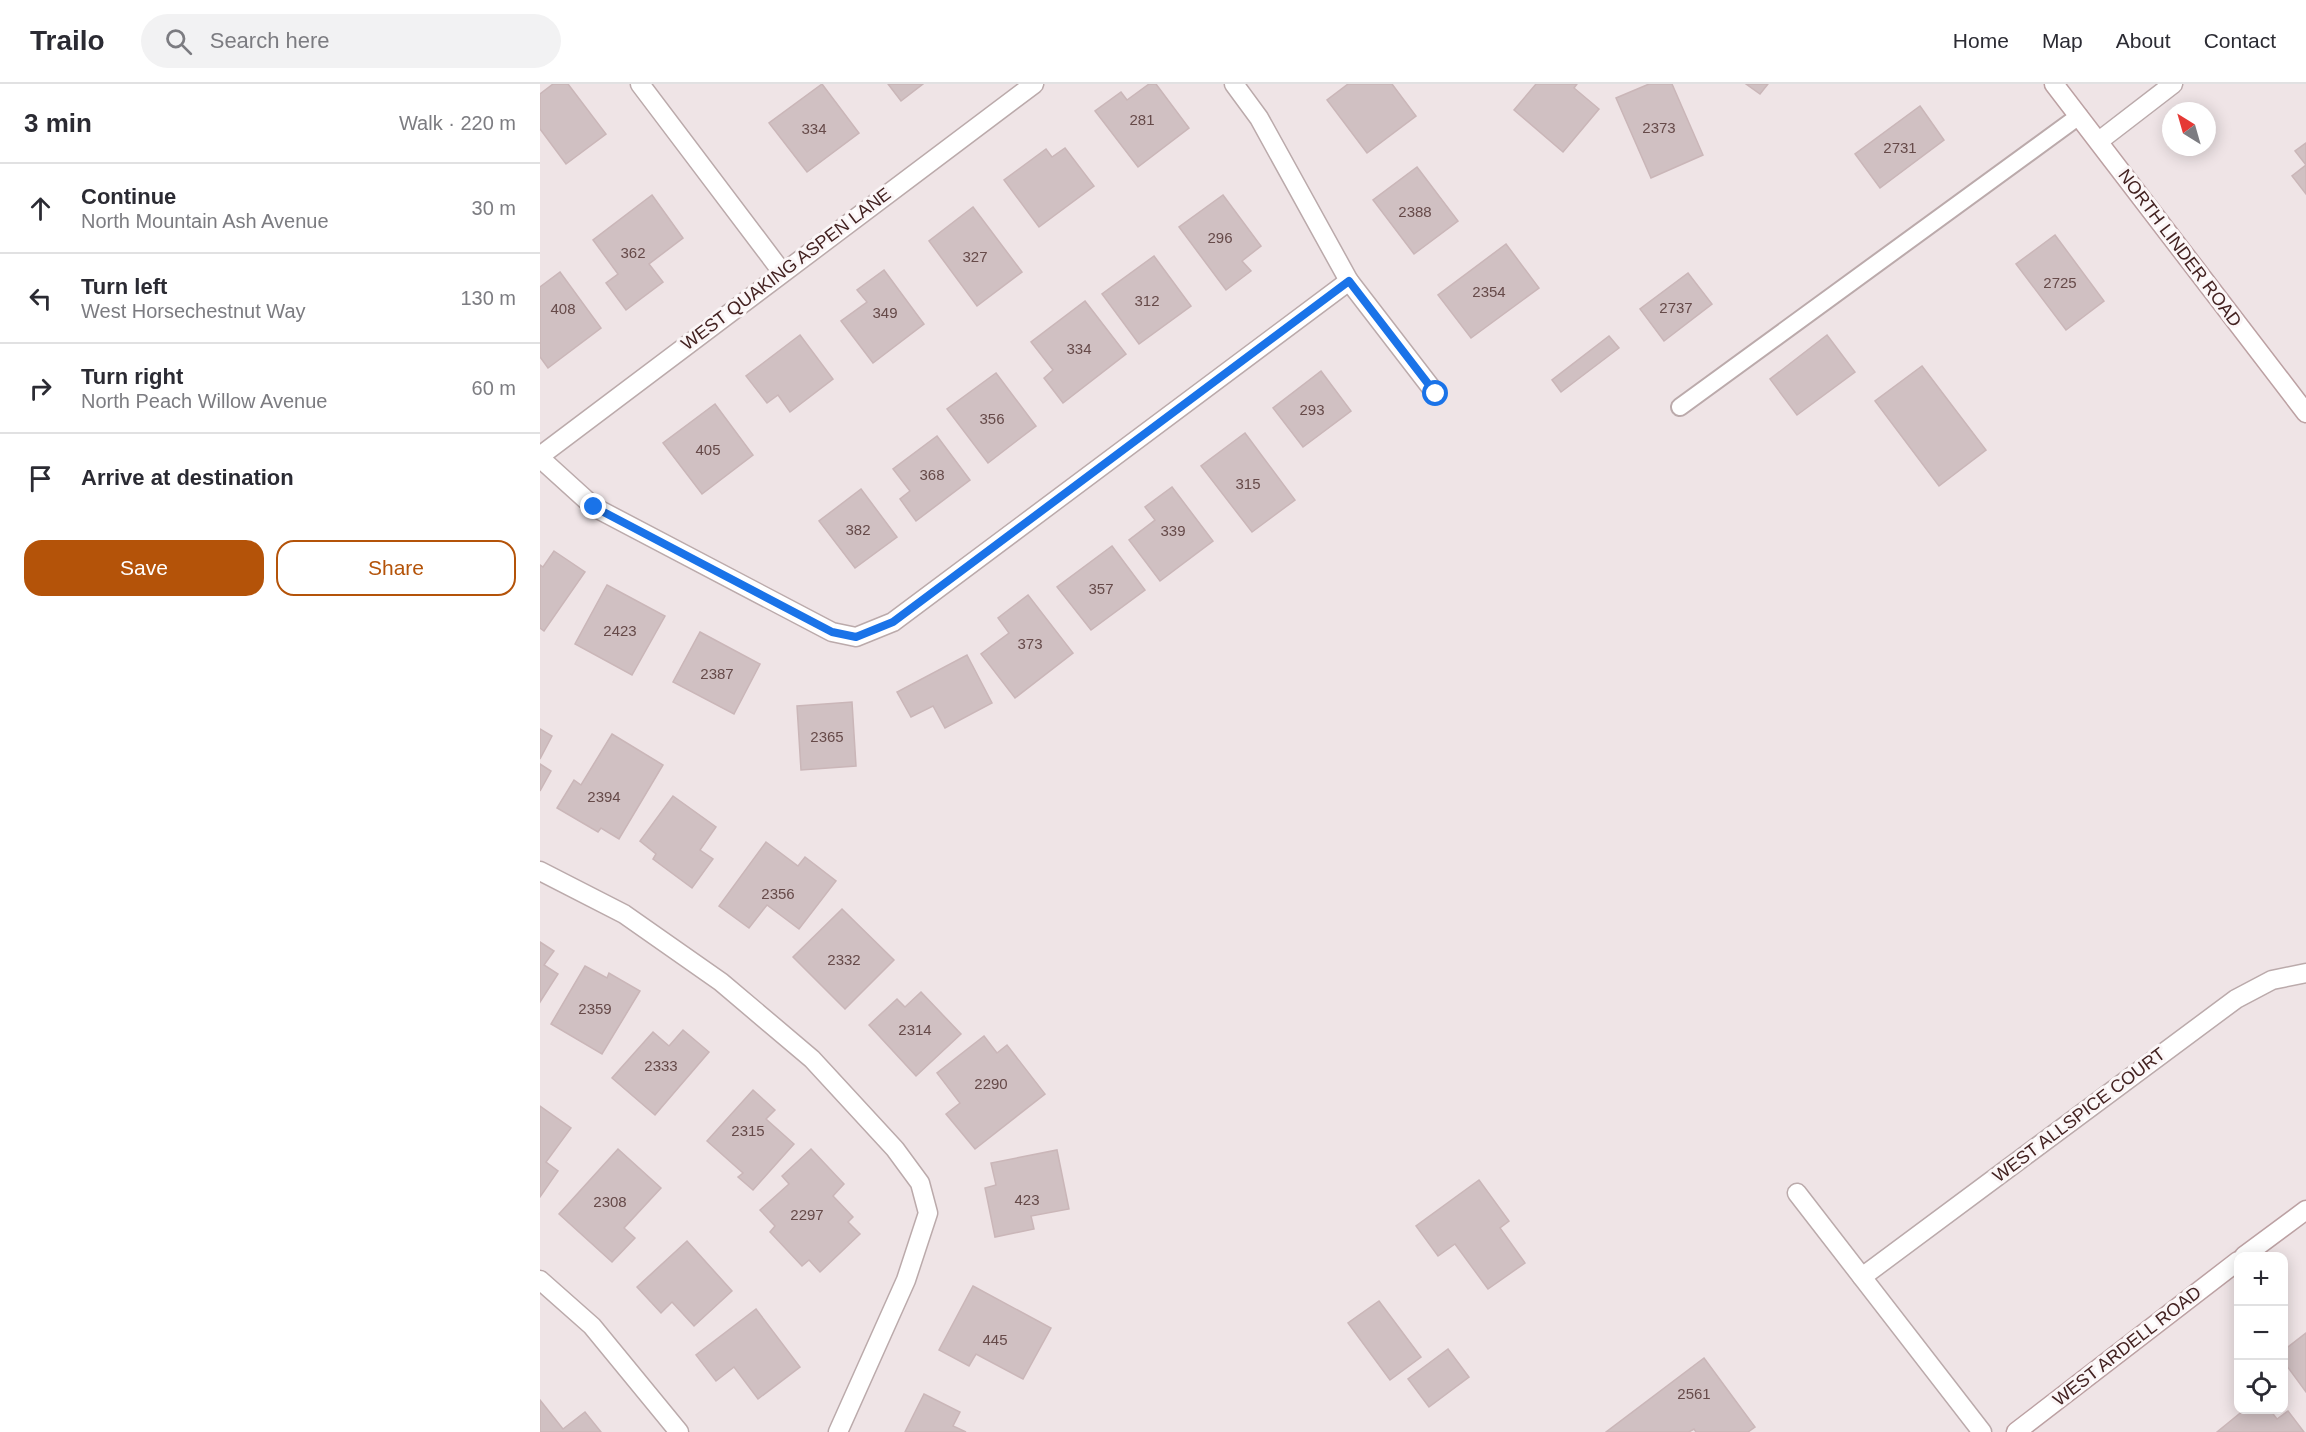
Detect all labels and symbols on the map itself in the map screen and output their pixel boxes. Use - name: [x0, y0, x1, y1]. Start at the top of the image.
- north arrow: [2162, 102, 2216, 156]
- house number: 281: [1129, 111, 1155, 128]
- house number: 2373: [1642, 119, 1676, 136]
- house number: 334: [801, 120, 827, 137]
- house number: 2731: [1883, 139, 1917, 156]
- street label: NORTH LINDER ROAD: [2114, 165, 2246, 331]
- street label: WEST QUAKING ASPEN LANE: [677, 184, 895, 354]
- house number: 2388: [1398, 203, 1432, 220]
- house number: 296: [1207, 229, 1233, 246]
- house number: 362: [620, 244, 646, 261]
- house number: 327: [962, 248, 988, 265]
- house number: 2725: [2043, 274, 2077, 291]
- house number: 2354: [1472, 283, 1506, 300]
- house number: 312: [1134, 292, 1160, 309]
- house number: 2737: [1659, 299, 1693, 316]
- house number: 408: [550, 300, 576, 317]
- house number: 349: [872, 304, 898, 321]
- house number: 334: [1066, 340, 1092, 357]
- route start: [1422, 380, 1448, 406]
- house number: 293: [1299, 401, 1325, 418]
- house number: 356: [979, 410, 1005, 427]
- house number: 405: [695, 441, 721, 458]
- house number: 368: [919, 466, 945, 483]
- house number: 315: [1235, 475, 1261, 492]
- route end: [580, 493, 606, 519]
- house number: 382: [845, 521, 871, 538]
- house number: 339: [1160, 522, 1186, 539]
- house number: 357: [1088, 580, 1114, 597]
- house number: 2423: [603, 622, 637, 639]
- house number: 373: [1017, 635, 1043, 652]
- house number: 2387: [700, 665, 734, 682]
- house number: 2365: [810, 728, 844, 745]
- house number: 2394: [587, 788, 621, 805]
- house number: 2356: [761, 885, 795, 902]
- house number: 2332: [827, 951, 861, 968]
- house number: 2359: [578, 1000, 612, 1017]
- house number: 2314: [898, 1021, 932, 1038]
- street label: WEST ALLSPICE COURT: [1989, 1044, 2169, 1186]
- house number: 2333: [644, 1057, 678, 1074]
- house number: 2290: [974, 1075, 1008, 1092]
- house number: 2315: [731, 1122, 765, 1139]
- house number: 423: [1014, 1191, 1040, 1208]
- house number: 2308: [593, 1193, 627, 1210]
- house number: 2297: [790, 1206, 824, 1223]
- street label: WEST ARDELL ROAD: [2049, 1282, 2205, 1410]
- house number: 445: [982, 1331, 1008, 1348]
- house number: 2561: [1677, 1385, 1711, 1402]

